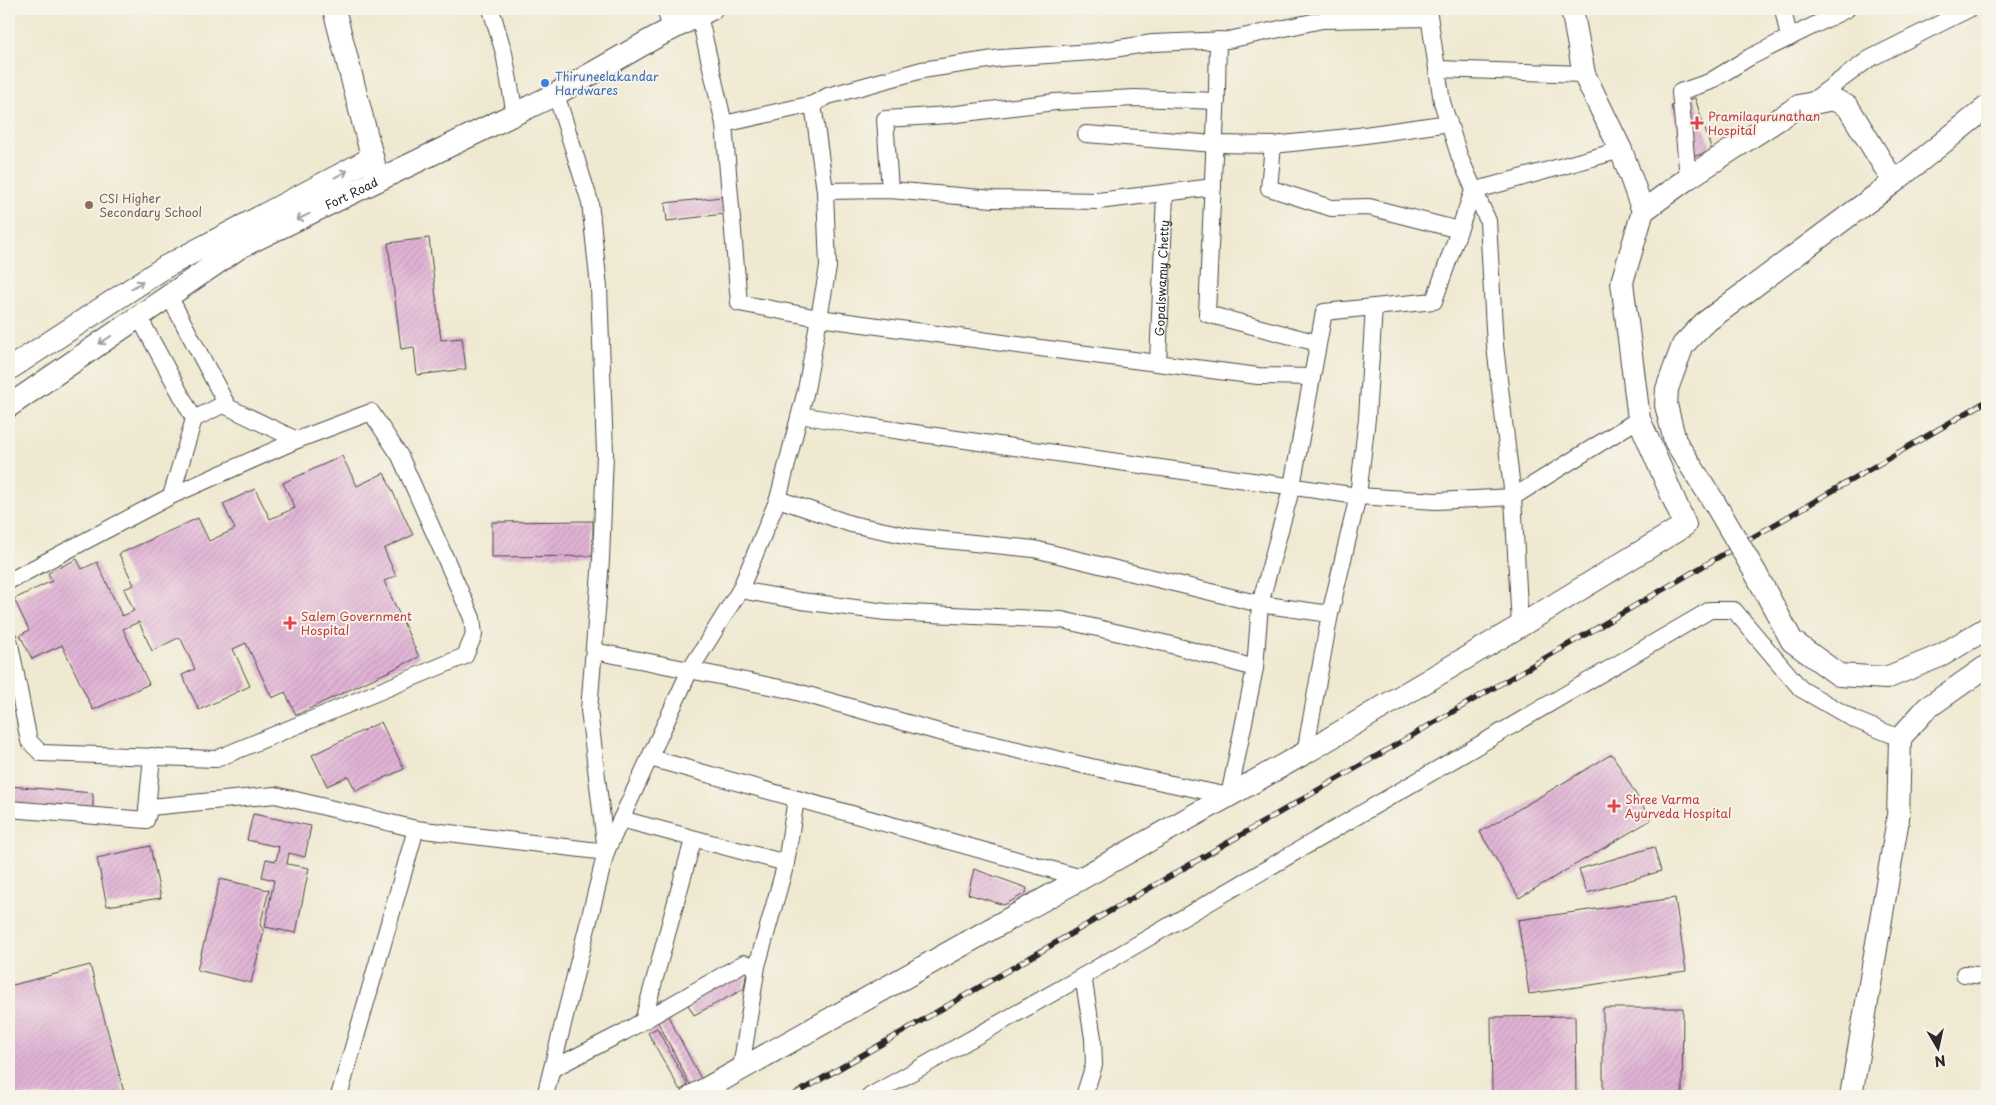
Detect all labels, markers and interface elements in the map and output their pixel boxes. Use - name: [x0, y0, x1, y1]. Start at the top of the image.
- place label: Thiruneelakandar Hardwares: [555, 67, 659, 99]
- marker: Thiruneelakandar Hardwares: [539, 77, 551, 89]
- place label: Pramilagurunathan Hospital: [1708, 107, 1820, 139]
- marker: Pramilagurunathan Hospital: [1690, 116, 1704, 130]
- one-way arrow: [334, 169, 349, 179]
- street label: Fort Road: [322, 173, 381, 214]
- place label: CSI Higher Secondary School: [99, 189, 202, 221]
- marker: CSI Higher Secondary School: [83, 199, 95, 211]
- one-way arrow: [295, 212, 310, 222]
- street label: Gopalswamy Chetty: [1150, 219, 1173, 337]
- one-way arrow: [130, 280, 144, 290]
- one-way arrow: [99, 335, 113, 345]
- place label: Salem Government Hospital: [301, 607, 412, 639]
- marker: Salem Government Hospital: [283, 616, 297, 630]
- place label: Shree Varma Ayurveda Hospital: [1625, 790, 1732, 822]
- marker: Shree Varma Ayurveda Hospital: [1607, 799, 1621, 813]
- north arrow: [1914, 1022, 1964, 1072]
- text: N: [1933, 1050, 1947, 1073]

